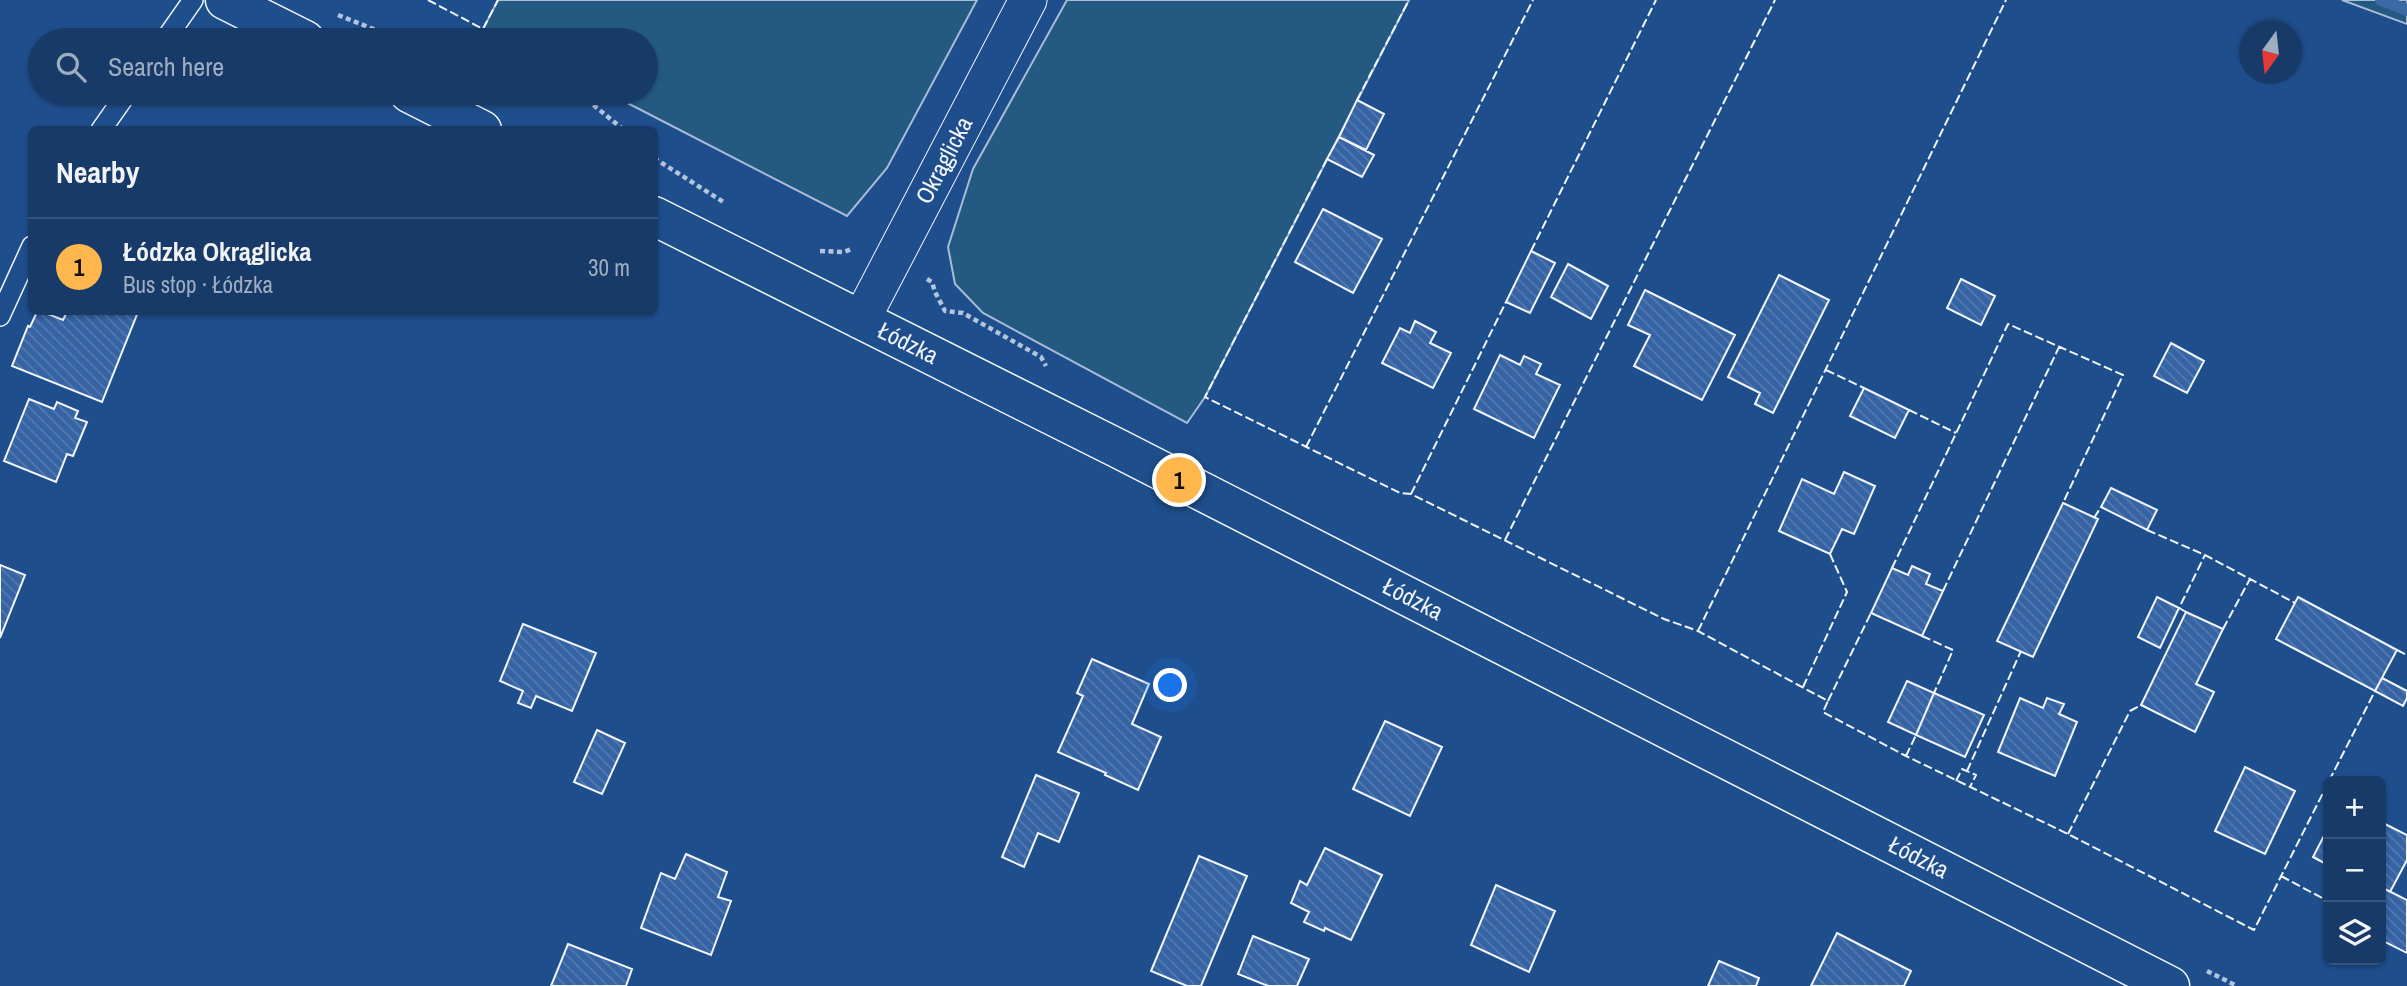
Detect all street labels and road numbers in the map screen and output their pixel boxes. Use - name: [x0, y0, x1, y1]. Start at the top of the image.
- street label: Okrąglicka: [907, 111, 979, 209]
- street label: Łódzka: [873, 314, 944, 371]
- street label: Łódzka: [1378, 570, 1449, 627]
- street label: Łódzka: [1883, 828, 1955, 885]

